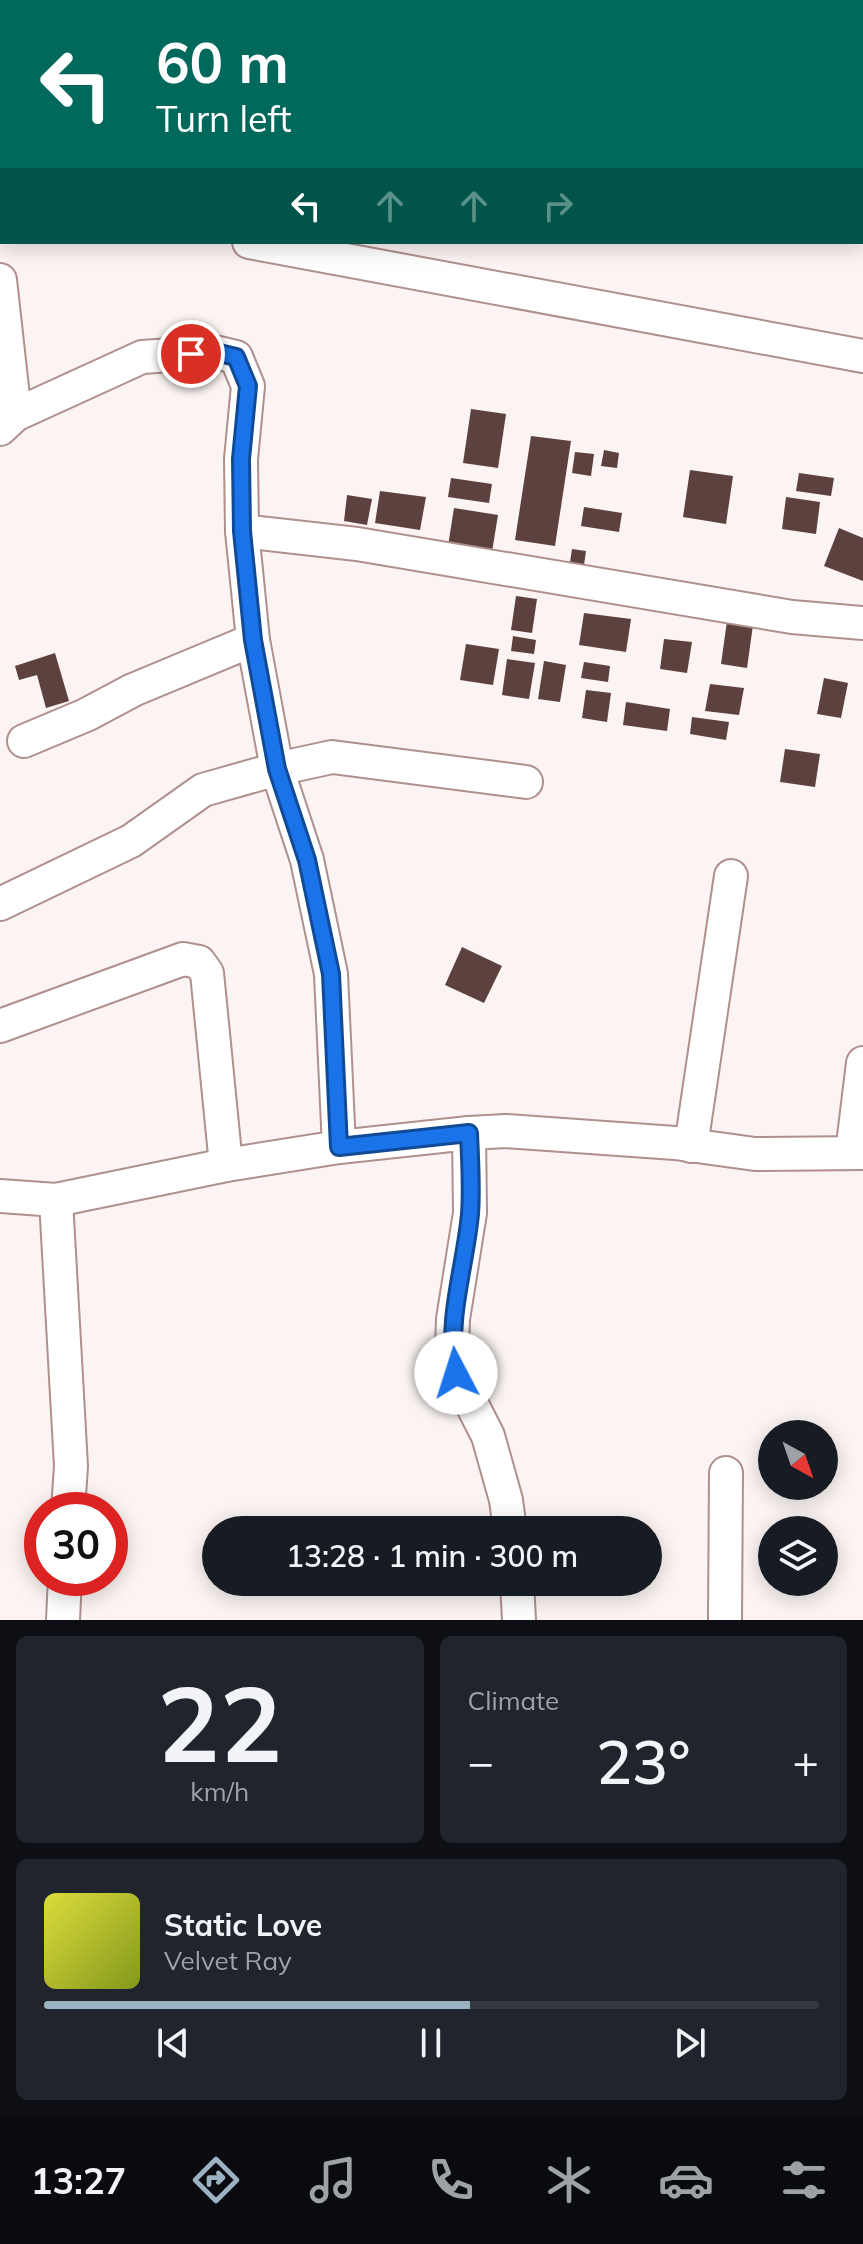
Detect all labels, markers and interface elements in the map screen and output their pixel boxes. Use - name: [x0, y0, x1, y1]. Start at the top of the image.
- text: 60 m: [156, 27, 289, 97]
- icon: left: [24, 32, 128, 136]
- text: Turn left: [156, 96, 292, 141]
- icon: left: [284, 184, 328, 228]
- icon: ahead: [368, 184, 412, 228]
- icon: ahead: [452, 184, 496, 228]
- icon: right: [536, 184, 580, 228]
- pin: [157, 320, 225, 388]
- icon: arrive: [169, 332, 213, 376]
- position arrow: [414, 1331, 498, 1415]
- north arrow: [758, 1420, 838, 1500]
- map controls: [758, 1420, 838, 1596]
- speed limit sign: 30: [24, 1492, 128, 1596]
- button: layers: [758, 1516, 838, 1596]
- text: 13:28 · 1 min · 300 m: [286, 1537, 578, 1575]
- text: 22: [157, 1657, 282, 1788]
- text: Climate: [468, 1684, 559, 1717]
- text: 23°: [596, 1724, 691, 1799]
- text: −: [468, 1734, 494, 1789]
- text: +: [793, 1734, 819, 1789]
- text: km/h: [190, 1775, 249, 1808]
- text: Static Love: [164, 1906, 322, 1944]
- text: Velvet Ray: [164, 1944, 292, 1977]
- icon: previous: [151, 2021, 195, 2065]
- icon: pause: [409, 2021, 453, 2065]
- icon: next: [668, 2021, 712, 2065]
- icon: directions: [188, 2152, 244, 2208]
- icon: music: [305, 2152, 361, 2208]
- icon: phone: [423, 2152, 479, 2208]
- icon: climate: [541, 2152, 597, 2208]
- icon: car: [658, 2152, 714, 2208]
- icon: filters: [776, 2152, 832, 2208]
- text: 13:27: [31, 2158, 126, 2203]

